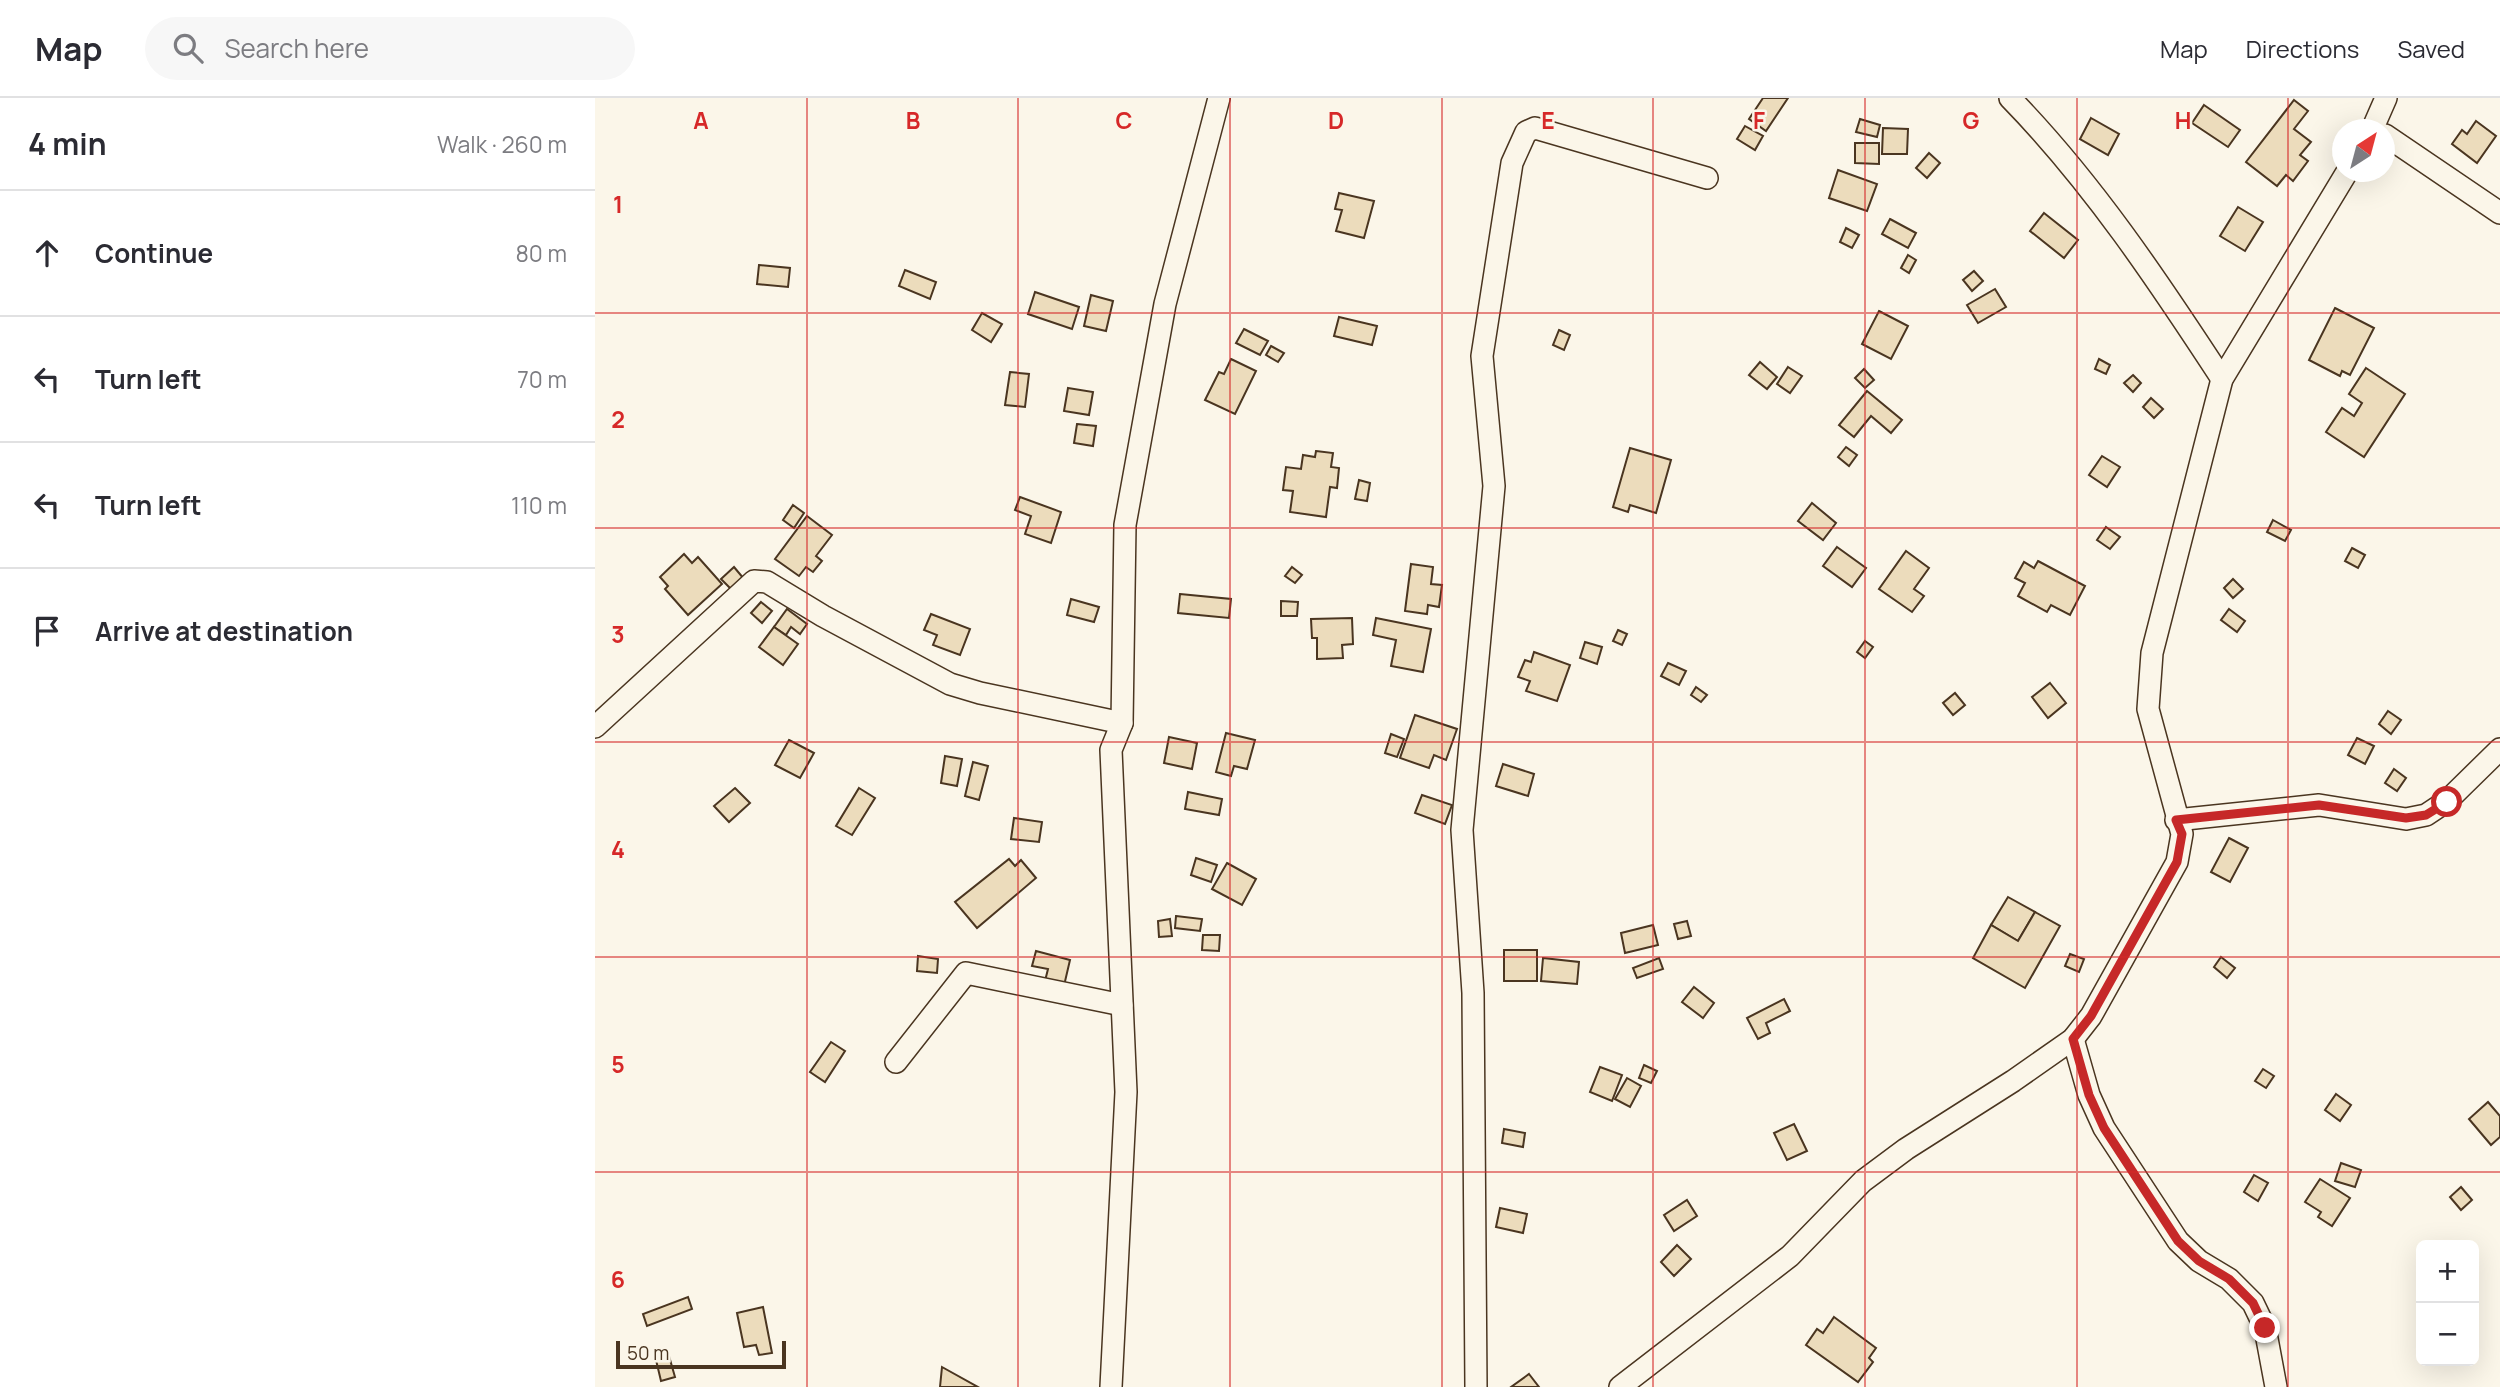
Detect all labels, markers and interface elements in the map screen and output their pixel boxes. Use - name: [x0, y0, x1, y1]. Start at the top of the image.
- search box: [145, 17, 635, 80]
- text: Map: [35, 26, 103, 71]
- icon: search: [169, 29, 207, 67]
- text: Search here: [225, 30, 369, 66]
- text: Map: [2160, 32, 2208, 65]
- text: Directions: [2246, 32, 2359, 65]
- text: Saved: [2397, 32, 2465, 65]
- text: A: [693, 104, 709, 136]
- text: B: [906, 104, 920, 136]
- text: C: [1116, 104, 1133, 136]
- text: D: [1328, 104, 1344, 136]
- text: E: [1541, 104, 1555, 136]
- text: F: [1753, 104, 1765, 136]
- text: G: [1963, 104, 1980, 136]
- text: H: [2175, 104, 2191, 136]
- north arrow: [2332, 119, 2395, 182]
- text: 4 min: [28, 123, 106, 164]
- text: Walk · 260 m: [437, 128, 567, 160]
- text: 1: [613, 188, 623, 220]
- icon: ahead: [28, 234, 66, 272]
- text: Continue: [95, 235, 213, 271]
- text: 80 m: [516, 237, 567, 269]
- icon: left: [28, 360, 66, 398]
- text: Turn left: [95, 361, 202, 397]
- text: 70 m: [517, 363, 567, 395]
- text: 2: [611, 403, 625, 435]
- icon: left: [28, 486, 66, 524]
- text: Turn left: [95, 487, 202, 523]
- text: 110 m: [511, 489, 567, 521]
- icon: arrive: [28, 612, 66, 650]
- text: Arrive at destination: [95, 613, 353, 649]
- text: 3: [611, 618, 625, 650]
- route start: [2431, 786, 2462, 817]
- text: 4: [611, 833, 625, 865]
- text: 5: [611, 1048, 625, 1080]
- map controls: [2416, 1240, 2479, 1366]
- button: +: [2416, 1240, 2479, 1303]
- text: 6: [611, 1263, 625, 1295]
- button: −: [2416, 1303, 2479, 1366]
- route end: [2249, 1312, 2280, 1343]
- scale bar: [616, 1338, 786, 1370]
- text: 50 m: [627, 1340, 669, 1366]

